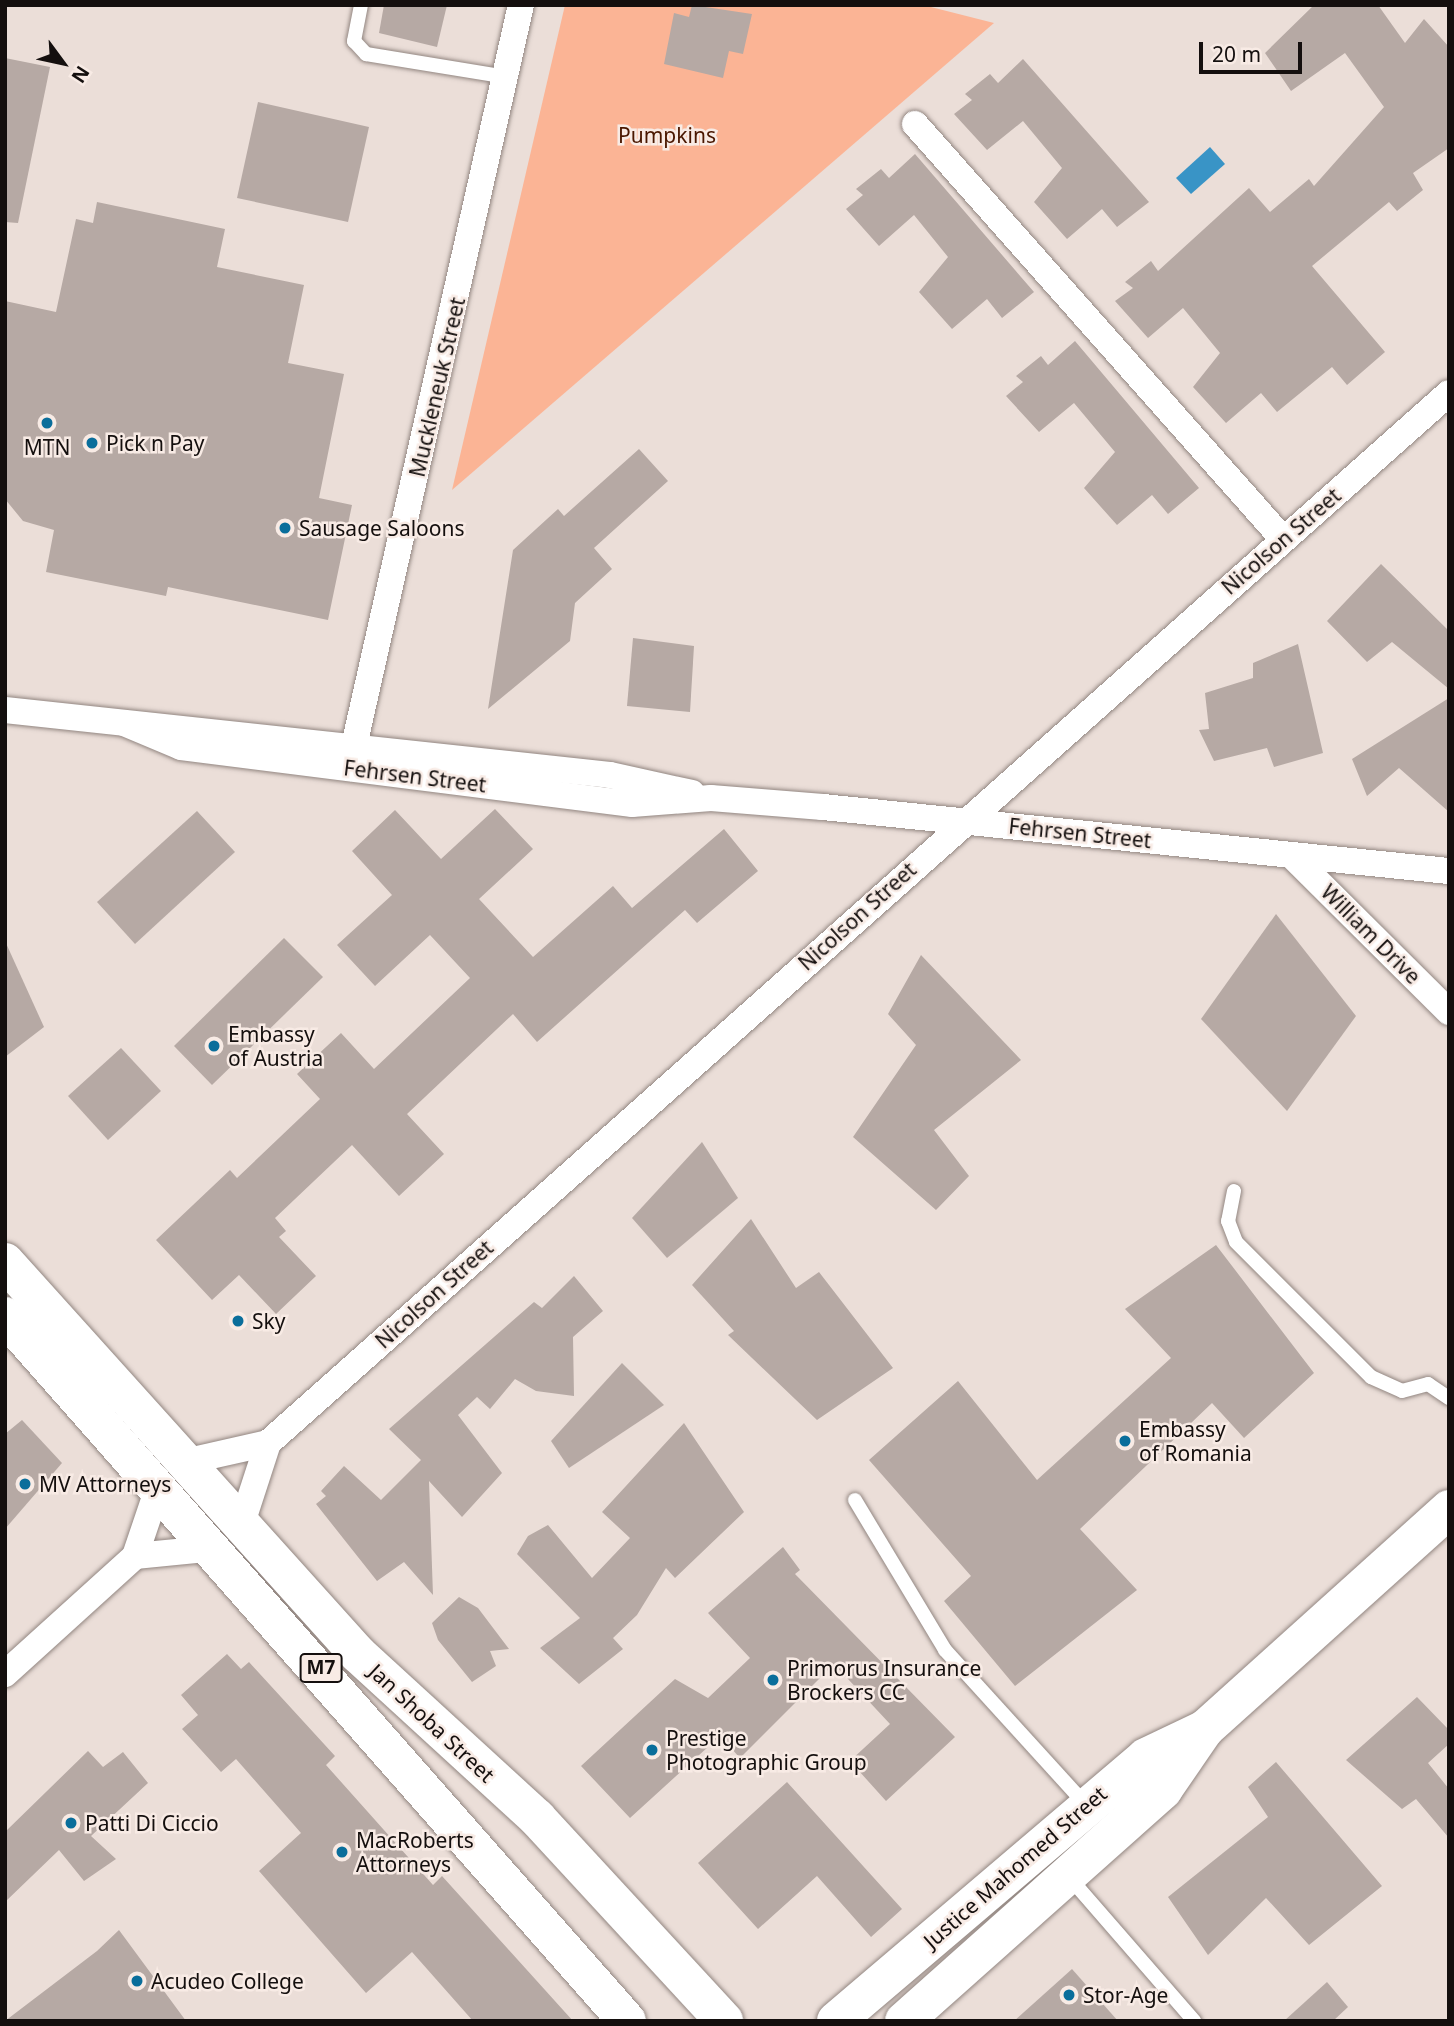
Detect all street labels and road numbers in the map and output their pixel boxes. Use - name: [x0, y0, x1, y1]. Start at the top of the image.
- street label: Muckleneuk Street: [404, 295, 470, 479]
- street label: Nicolson Street: [1216, 482, 1346, 600]
- street label: Fehrsen Street: [342, 755, 488, 797]
- street label: Fehrsen Street: [1007, 813, 1153, 853]
- street label: Nicolson Street: [793, 857, 921, 975]
- street label: William Drive: [1316, 879, 1426, 989]
- street label: Nicolson Street: [370, 1235, 498, 1353]
- road number: M7: [298, 1652, 344, 1684]
- street label: Jan Shoba Street: [364, 1659, 500, 1787]
- street label: Justice Mahomed Street: [918, 1781, 1112, 1953]

